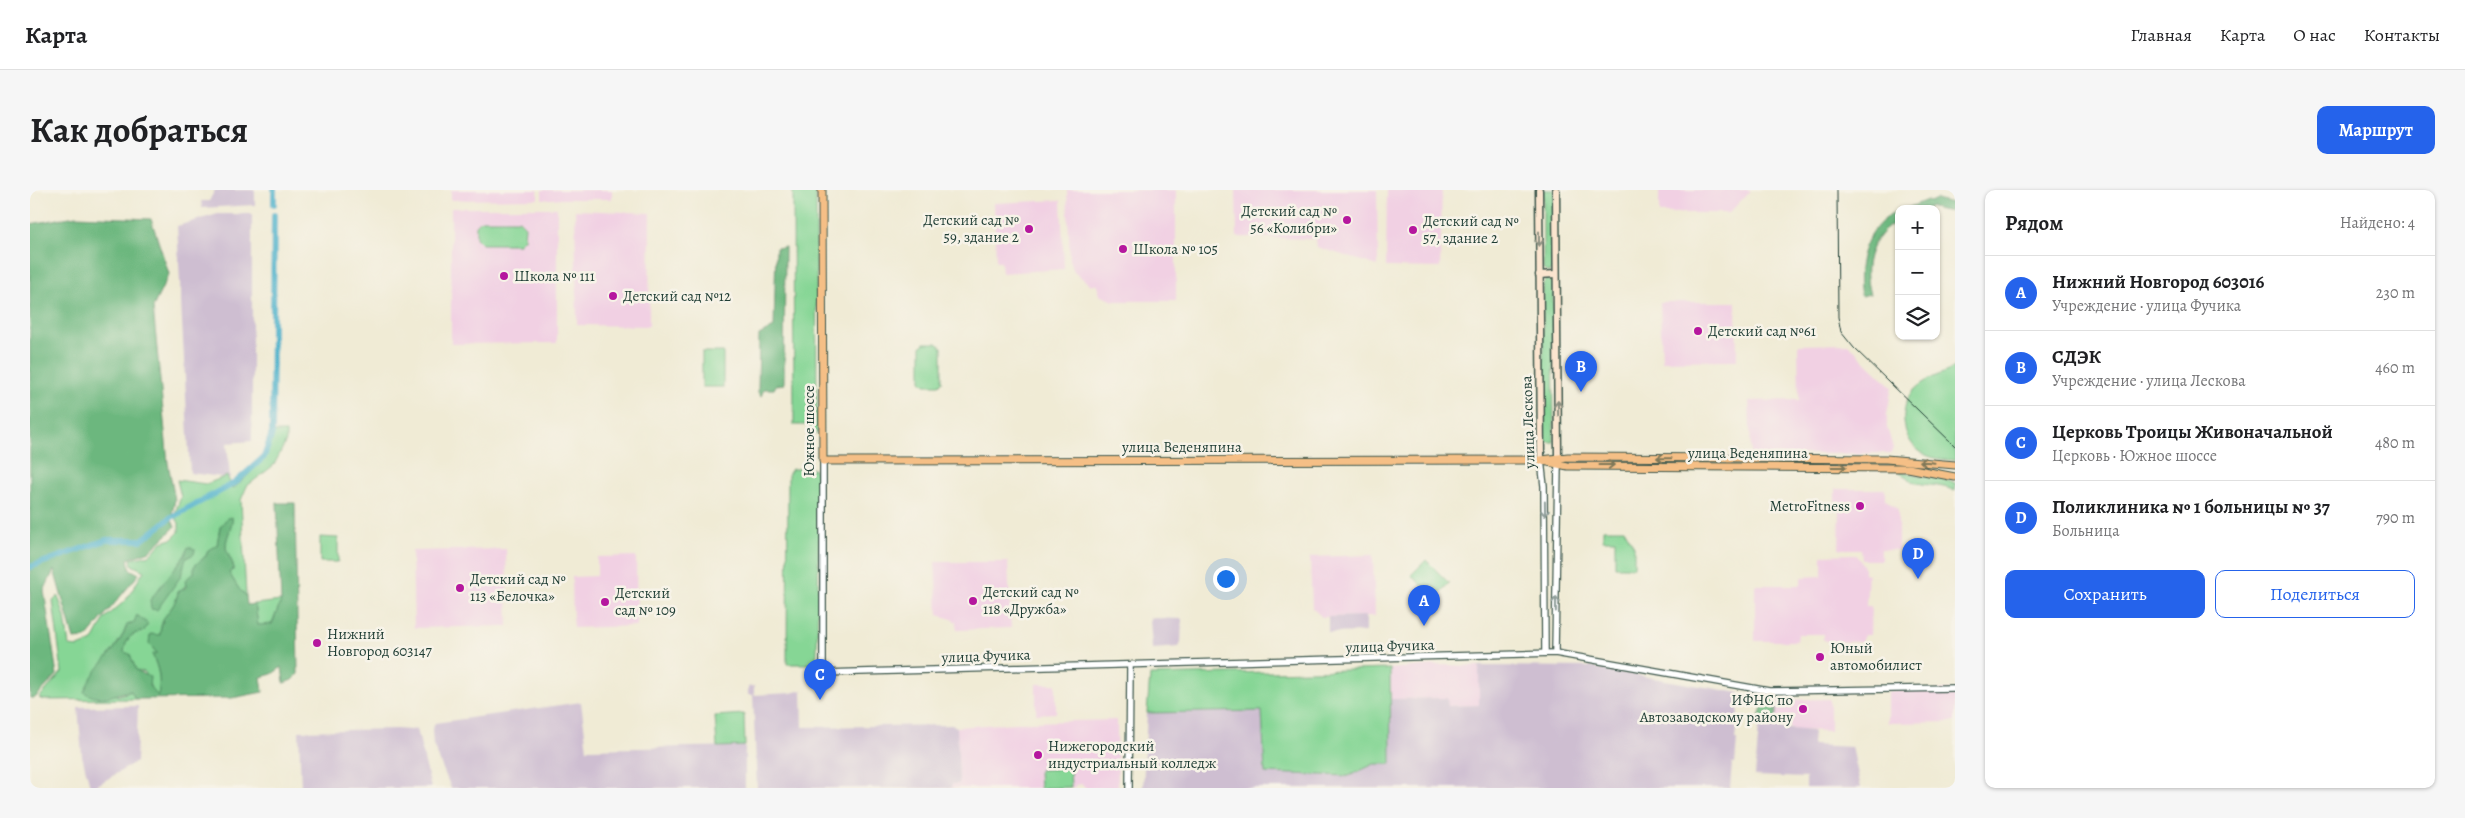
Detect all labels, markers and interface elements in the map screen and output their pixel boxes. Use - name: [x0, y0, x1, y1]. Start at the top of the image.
- text: Карта: [25, 19, 87, 51]
- text: Главная: [2131, 23, 2192, 47]
- text: Карта: [2220, 23, 2265, 47]
- text: О нас: [2293, 23, 2336, 47]
- text: Контакты: [2364, 23, 2440, 47]
- text: Как добраться: [30, 106, 248, 154]
- button: Маршрут: [2317, 106, 2435, 154]
- place label: Детский сад № 56 «Колибри»: [1241, 201, 1338, 238]
- map controls: [1895, 205, 1940, 340]
- button: +: [1895, 205, 1940, 250]
- text: Рядом: [2005, 209, 2063, 237]
- place label: Детский сад № 59, здание 2: [923, 210, 1019, 247]
- place label: Детский сад № 57, здание 2: [1423, 211, 1519, 248]
- text: Найдено: 4: [2340, 212, 2415, 234]
- marker: Детский сад № 56 «Колибри»: [1341, 214, 1353, 226]
- marker: Детский сад № 59, здание 2: [1023, 223, 1035, 235]
- marker: Детский сад № 57, здание 2: [1407, 224, 1419, 236]
- one-way arrow: [1534, 230, 1544, 246]
- place label: Школа № 105: [1133, 239, 1218, 259]
- marker: Школа № 105: [1117, 243, 1129, 255]
- button: −: [1895, 250, 1940, 295]
- place label: Школа № 111: [514, 266, 595, 286]
- text: Нижний Новгород 603016: [2052, 269, 2265, 295]
- marker: Школа № 111: [498, 270, 510, 282]
- text: A: [2016, 282, 2026, 304]
- text: 230 m: [2376, 282, 2415, 304]
- place label: Детский сад №12: [623, 286, 731, 306]
- marker: Детский сад №12: [607, 290, 619, 302]
- button: layers: [1895, 295, 1940, 340]
- text: Учреждение · улица Фучика: [2052, 295, 2241, 317]
- place label: Детский сад №61: [1708, 321, 1816, 341]
- marker: Детский сад №61: [1692, 325, 1704, 337]
- text: СДЭК: [2052, 344, 2101, 370]
- pin: B: [1565, 351, 1597, 392]
- text: B: [2016, 357, 2026, 379]
- text: 460 m: [2375, 357, 2415, 379]
- text: Учреждение · улица Лескова: [2052, 370, 2246, 392]
- street label: улица Лескова: [1516, 375, 1540, 470]
- street label: Южное шоссе: [799, 385, 819, 477]
- one-way arrow: [1553, 401, 1563, 417]
- text: Церковь Троицы Живоначальной: [2052, 419, 2333, 445]
- text: C: [2016, 432, 2026, 454]
- text: 480 m: [2375, 432, 2415, 454]
- street label: улица Веденяпина: [1121, 437, 1242, 457]
- street label: улица Веденяпина: [1687, 443, 1808, 463]
- text: Церковь · Южное шоссе: [2052, 445, 2217, 467]
- one-way arrow: [1656, 453, 1672, 463]
- one-way arrow: [1920, 457, 1936, 467]
- one-way arrow: [1598, 461, 1614, 470]
- one-way arrow: [1830, 462, 1847, 472]
- text: Поликлиника № 1 больницы № 37: [2052, 494, 2330, 520]
- place label: MetroFitness: [1770, 496, 1850, 516]
- marker: MetroFitness: [1854, 500, 1866, 512]
- one-way arrow: [1540, 501, 1549, 517]
- text: D: [2015, 507, 2027, 529]
- text: 790 m: [2376, 507, 2415, 529]
- text: Больница: [2052, 520, 2120, 542]
- pin: D: [1902, 538, 1934, 579]
- your location: [1213, 566, 1239, 592]
- place label: Детский сад № 113 «Белочка»: [470, 569, 566, 606]
- button: Сохранить: [2005, 570, 2205, 618]
- button: Поделиться: [2215, 570, 2415, 618]
- marker: Детский сад № 113 «Белочка»: [454, 582, 466, 594]
- place label: Детский сад № 118 «Дружба»: [983, 582, 1079, 619]
- place label: Детский сад № 109: [615, 583, 676, 620]
- pin: A: [1408, 585, 1440, 626]
- marker: Детский сад № 118 «Дружба»: [967, 595, 979, 607]
- marker: Детский сад № 109: [599, 596, 611, 608]
- one-way arrow: [1551, 597, 1561, 613]
- place label: Нижний Новгород 603147: [327, 624, 432, 661]
- street label: улица Фучика: [1344, 634, 1435, 658]
- marker: Нижний Новгород 603147: [311, 637, 323, 649]
- place label: Юный автомобилист: [1830, 638, 1922, 675]
- street label: улица Фучика: [940, 644, 1031, 668]
- marker: Юный автомобилист: [1814, 651, 1826, 663]
- pin: C: [804, 659, 836, 700]
- place label: ИФНС по Автозаводскому району: [1639, 690, 1793, 727]
- marker: ИФНС по Автозаводскому району: [1797, 703, 1809, 715]
- place label: Нижегородский индустриальный колледж: [1048, 736, 1216, 773]
- marker: Нижегородский индустриальный колледж: [1032, 749, 1044, 761]

